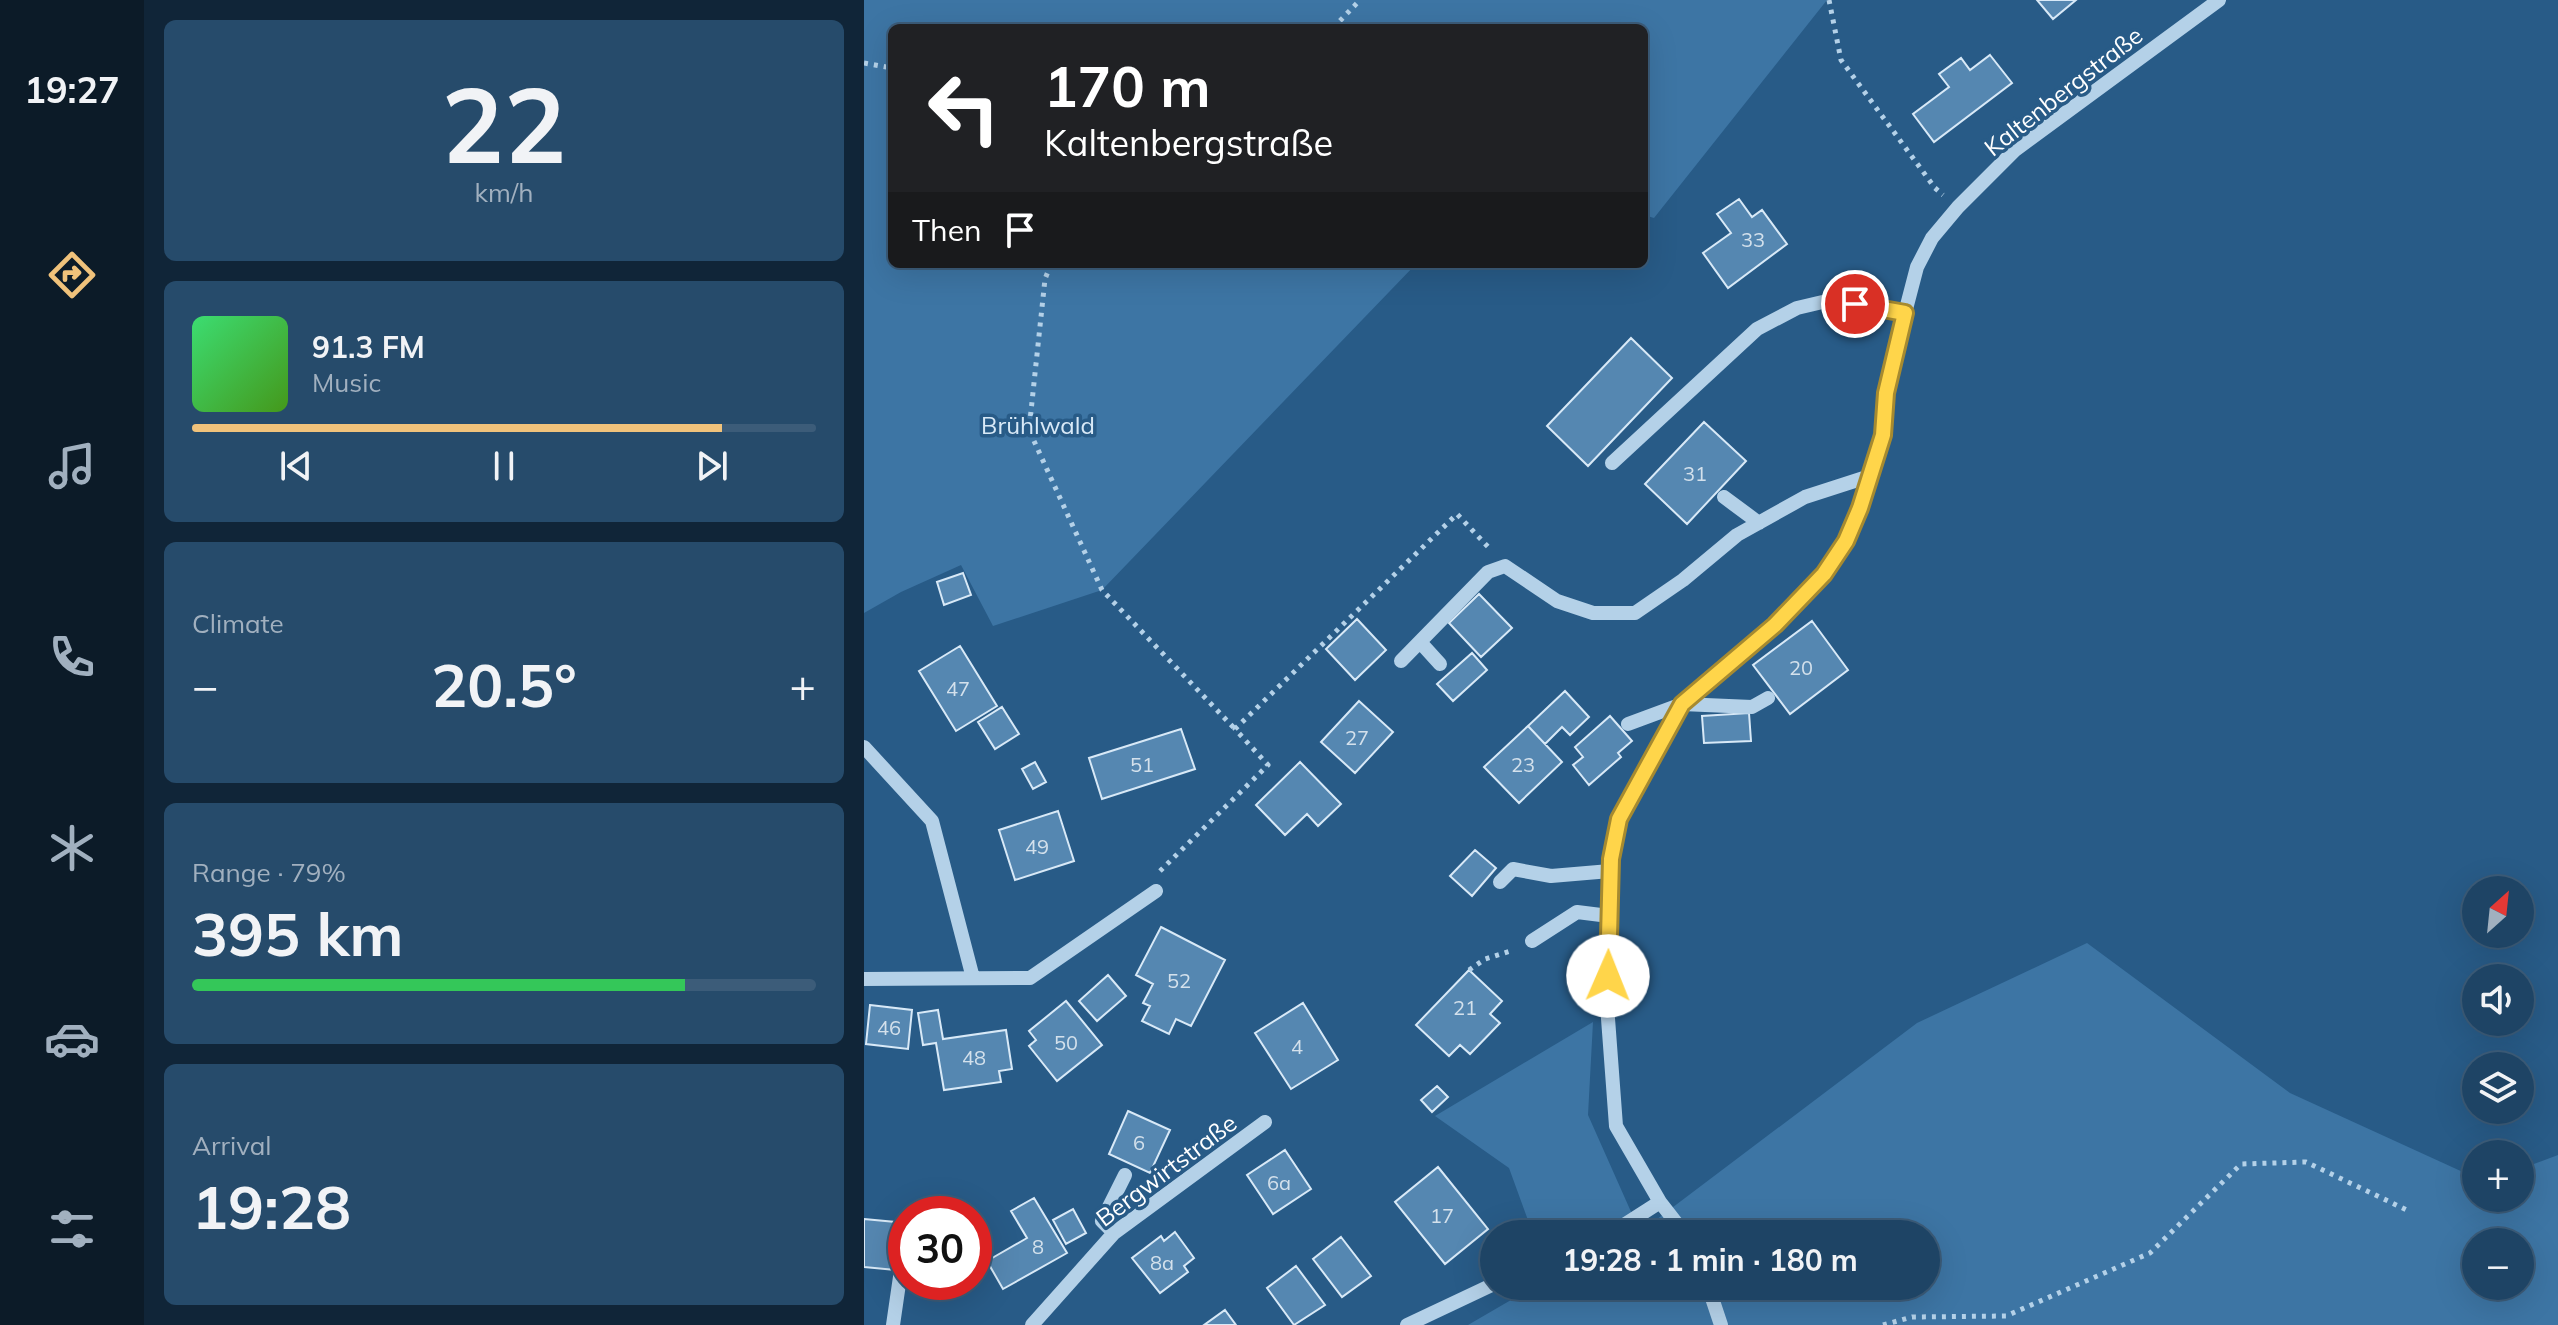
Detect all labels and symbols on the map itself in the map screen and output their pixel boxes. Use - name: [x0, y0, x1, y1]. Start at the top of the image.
- street label: Kaltenbergstraße: [1978, 20, 2148, 162]
- house number: 33: [1741, 227, 1765, 252]
- pin: [1821, 270, 1889, 338]
- park label: Brühlwald: [981, 410, 1095, 440]
- house number: 31: [1683, 461, 1707, 486]
- house number: 20: [1789, 655, 1813, 680]
- house number: 47: [946, 676, 970, 701]
- house number: 27: [1345, 725, 1369, 750]
- house number: 51: [1130, 752, 1154, 777]
- house number: 23: [1511, 752, 1535, 777]
- house number: 49: [1025, 834, 1049, 859]
- north arrow: [2462, 876, 2534, 948]
- position arrow: [1566, 934, 1650, 1018]
- house number: 52: [1167, 968, 1191, 993]
- house number: 21: [1453, 995, 1477, 1020]
- house number: 46: [877, 1015, 901, 1040]
- house number: 50: [1054, 1030, 1078, 1055]
- house number: 4: [1291, 1034, 1303, 1059]
- house number: 48: [962, 1045, 986, 1070]
- street label: Bergwirtstraße: [1090, 1107, 1242, 1233]
- house number: 6: [1133, 1130, 1145, 1155]
- house number: 6a: [1267, 1170, 1291, 1195]
- speed limit sign: 30: [888, 1196, 992, 1300]
- house number: 17: [1430, 1203, 1454, 1228]
- house number: 8: [1032, 1234, 1044, 1259]
- house number: 8a: [1150, 1250, 1174, 1275]

